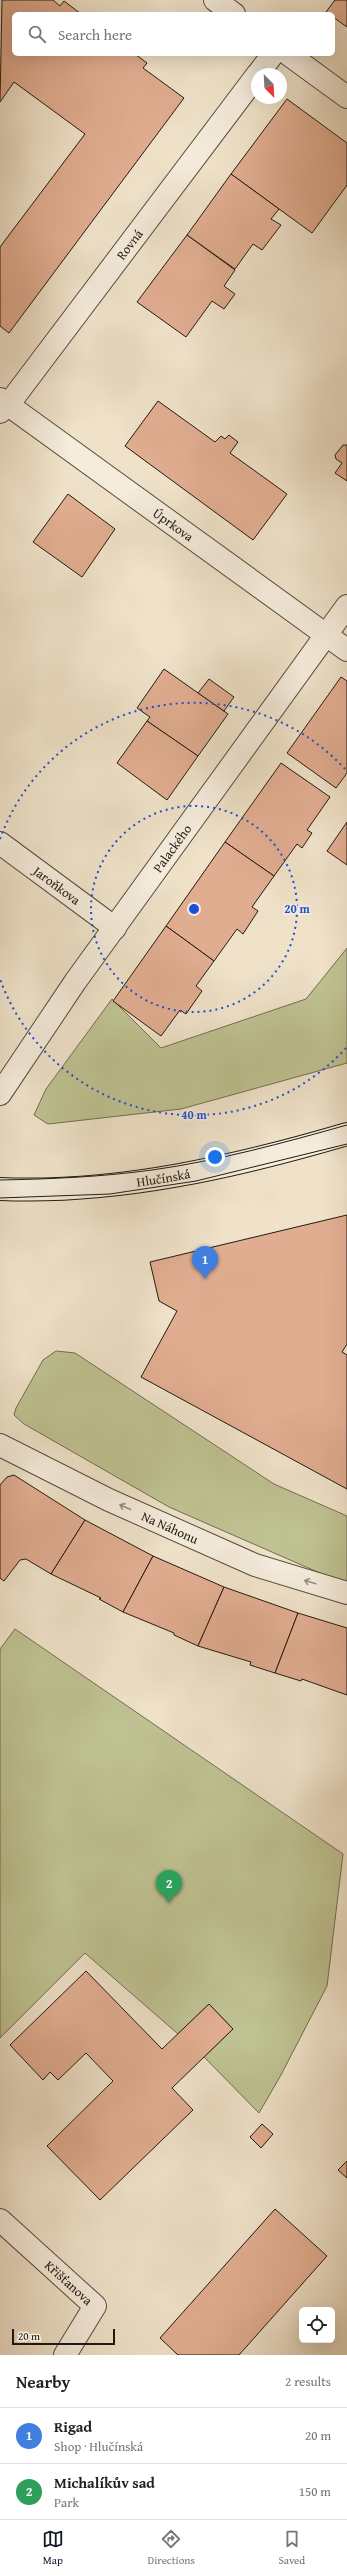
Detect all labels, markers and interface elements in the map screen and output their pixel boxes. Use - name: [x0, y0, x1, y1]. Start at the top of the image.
- search box: [12, 12, 335, 56]
- icon: search: [26, 23, 48, 45]
- text: Search here: [58, 24, 132, 45]
- north arrow: [251, 68, 287, 104]
- street label: Rovná: [112, 225, 148, 264]
- street label: Úprkova: [149, 504, 198, 547]
- street label: Palackého: [148, 820, 196, 876]
- street label: Jaroňkova: [28, 861, 85, 910]
- text: 20 m: [284, 900, 310, 917]
- centre of rings: [187, 902, 201, 916]
- text: 40 m: [181, 1106, 207, 1123]
- your location: [205, 1147, 225, 1167]
- street label: Hlučínská: [135, 1164, 193, 1192]
- pin: 1: [192, 1246, 218, 1279]
- one-way arrow: [119, 1503, 131, 1510]
- street label: Na Náhonu: [138, 1507, 201, 1549]
- one-way arrow: [303, 1578, 316, 1585]
- pin: 2: [156, 1870, 182, 1903]
- street label: Křišťanova: [40, 2256, 97, 2310]
- map controls: [299, 2307, 335, 2343]
- button: locate: [299, 2307, 335, 2343]
- scale bar: [12, 2327, 115, 2346]
- text: 20 m: [18, 2328, 40, 2344]
- text: Nearby: [16, 2369, 70, 2394]
- text: 2 results: [285, 2372, 331, 2391]
- text: Rigad: [54, 2416, 92, 2437]
- text: 1: [26, 2426, 32, 2445]
- text: 20 m: [305, 2426, 331, 2445]
- text: Shop · Hlučínská: [54, 2437, 143, 2456]
- text: Michalíkův sad: [54, 2472, 155, 2493]
- text: 2: [26, 2482, 32, 2501]
- text: 150 m: [299, 2482, 331, 2501]
- text: Park: [54, 2493, 79, 2512]
- tab: Map: [42, 2528, 64, 2568]
- tab: Directions: [148, 2528, 195, 2568]
- tab: Saved: [278, 2528, 305, 2568]

